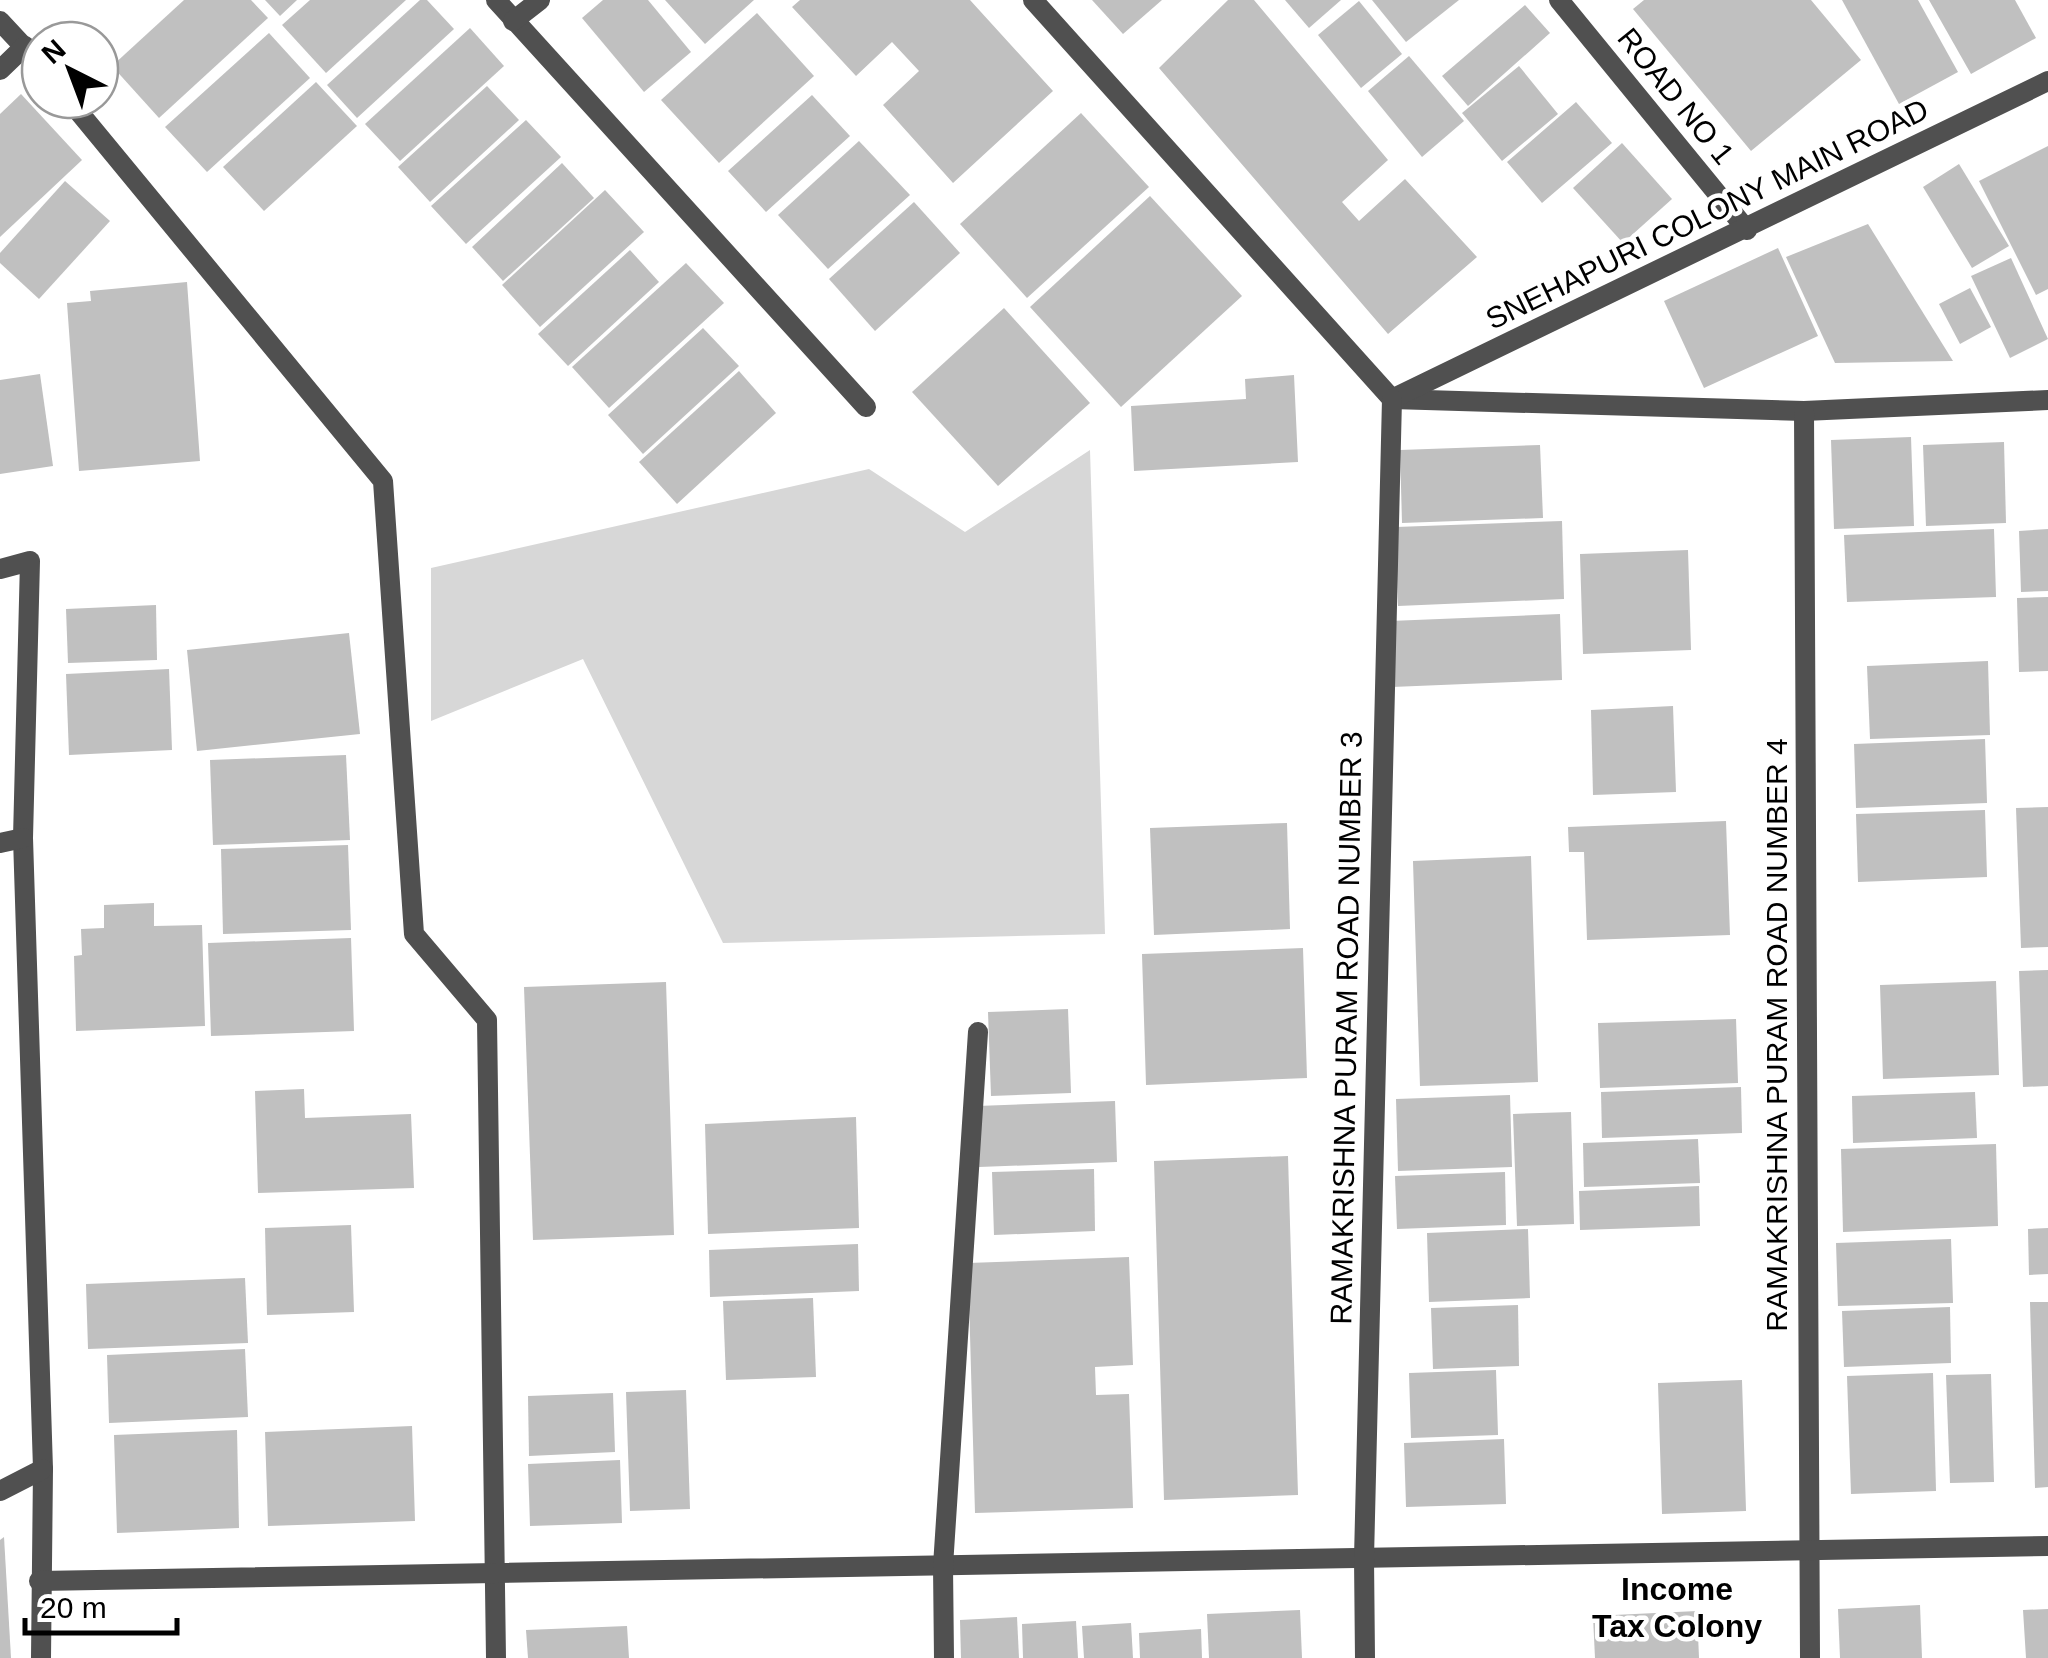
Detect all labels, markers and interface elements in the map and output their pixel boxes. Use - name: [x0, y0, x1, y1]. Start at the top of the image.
- north arrow: [20, 20, 120, 120]
- street label: ROAD NO 1: [1611, 21, 1741, 171]
- text: N: [36, 34, 71, 70]
- street label: SNEHAPURI COLONY MAIN ROAD: [1481, 92, 1933, 336]
- street label: RAMAKRISHNA PURAM ROAD NUMBER 3: [1324, 731, 1368, 1325]
- street label: RAMAKRISHNA PURAM ROAD NUMBER 4: [1760, 738, 1793, 1332]
- district label: Income Tax Colony: [1592, 1571, 1762, 1644]
- scale bar: [25, 1573, 178, 1635]
- text: 20 m: [40, 1591, 107, 1624]

